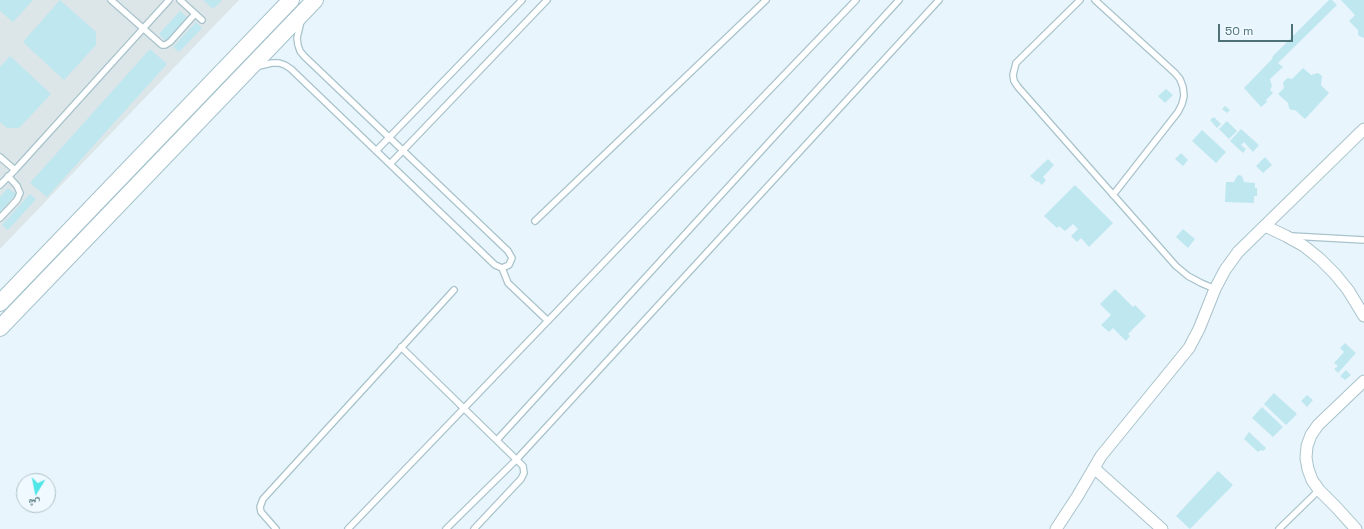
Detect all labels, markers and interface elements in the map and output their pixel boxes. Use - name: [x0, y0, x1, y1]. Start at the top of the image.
- scale bar: [1220, 16, 1295, 42]
- text: 50 m: [1225, 23, 1253, 39]
- north arrow: [16, 473, 56, 513]
- text: ش: [27, 496, 41, 512]

